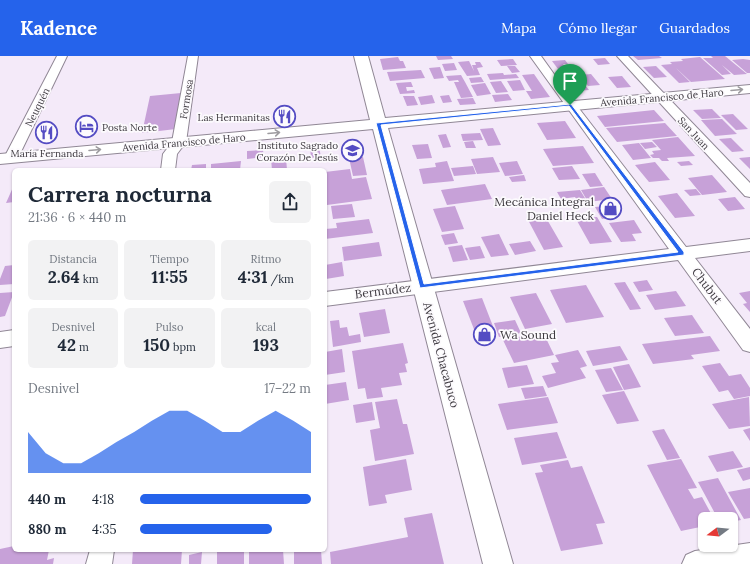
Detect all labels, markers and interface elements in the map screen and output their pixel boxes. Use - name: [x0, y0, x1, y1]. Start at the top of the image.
- text: Kadence: [20, 16, 97, 40]
- text: Mapa: [501, 19, 537, 37]
- text: Cómo llegar: [559, 19, 637, 37]
- text: Guardados: [659, 19, 730, 37]
- pin: [553, 64, 587, 105]
- icon: arrive: [559, 70, 581, 92]
- street label: Formosa: [177, 78, 196, 120]
- street label: Neuquén: [22, 86, 53, 129]
- street label: Avenida Francisco de Haro: [599, 86, 724, 109]
- one-way arrow: [730, 86, 743, 93]
- restaurant icon: Las Hermanitas: [272, 104, 298, 130]
- place label: Las Hermanitas: [197, 111, 270, 124]
- hotel icon: Posta Norte: [73, 114, 99, 140]
- street label: San Juan: [675, 114, 712, 153]
- restaurant icon: María Fernanda: [34, 120, 60, 146]
- place label: Posta Norte: [102, 121, 158, 134]
- one-way arrow: [267, 130, 280, 137]
- street label: Avenida Francisco de Haro: [121, 131, 246, 154]
- school or university icon: Instituto Sagrado Corazón De Jesús: [340, 138, 366, 164]
- place label: Instituto Sagrado Corazón De Jesús: [256, 139, 338, 164]
- one-way arrow: [88, 146, 101, 154]
- place label: María Fernanda: [11, 147, 83, 160]
- text: Carrera nocturna: [28, 180, 212, 208]
- button: share: [269, 181, 311, 223]
- place label: Mecánica Integral Daniel Heck: [494, 194, 595, 223]
- shop icon: Mecánica Integral Daniel Heck: [597, 196, 623, 222]
- text: 21:36 · 6 × 440 m: [28, 209, 126, 226]
- text: Distancia: [49, 252, 97, 266]
- text: Tiempo: [150, 252, 189, 266]
- text: Ritmo: [250, 252, 281, 266]
- street label: Chubut: [689, 265, 726, 307]
- text: 2.64: [48, 266, 80, 288]
- text: 11:55: [151, 266, 188, 288]
- text: 4:31: [238, 266, 268, 288]
- text: km: [80, 272, 99, 286]
- text: /km: [268, 272, 294, 286]
- street label: Bermúdez: [354, 280, 412, 301]
- street label: Avenida Chacabuco: [420, 299, 463, 409]
- text: Desnivel: [51, 320, 95, 334]
- text: Pulso: [156, 320, 183, 334]
- text: kcal: [256, 320, 276, 334]
- shop icon: Wa Sound: [472, 322, 498, 348]
- place label: Wa Sound: [500, 327, 556, 342]
- text: 42: [58, 334, 76, 356]
- text: 150: [143, 334, 170, 356]
- text: 193: [253, 334, 279, 356]
- text: m: [76, 340, 89, 354]
- text: bpm: [170, 340, 196, 354]
- text: Desnivel: [28, 380, 79, 397]
- text: 17–22 m: [264, 380, 311, 397]
- text: 440 m: [28, 491, 66, 508]
- text: 4:18: [92, 491, 114, 508]
- north arrow: [698, 512, 738, 552]
- map controls: [698, 512, 738, 552]
- text: 880 m: [28, 521, 67, 538]
- text: 4:35: [92, 521, 117, 538]

